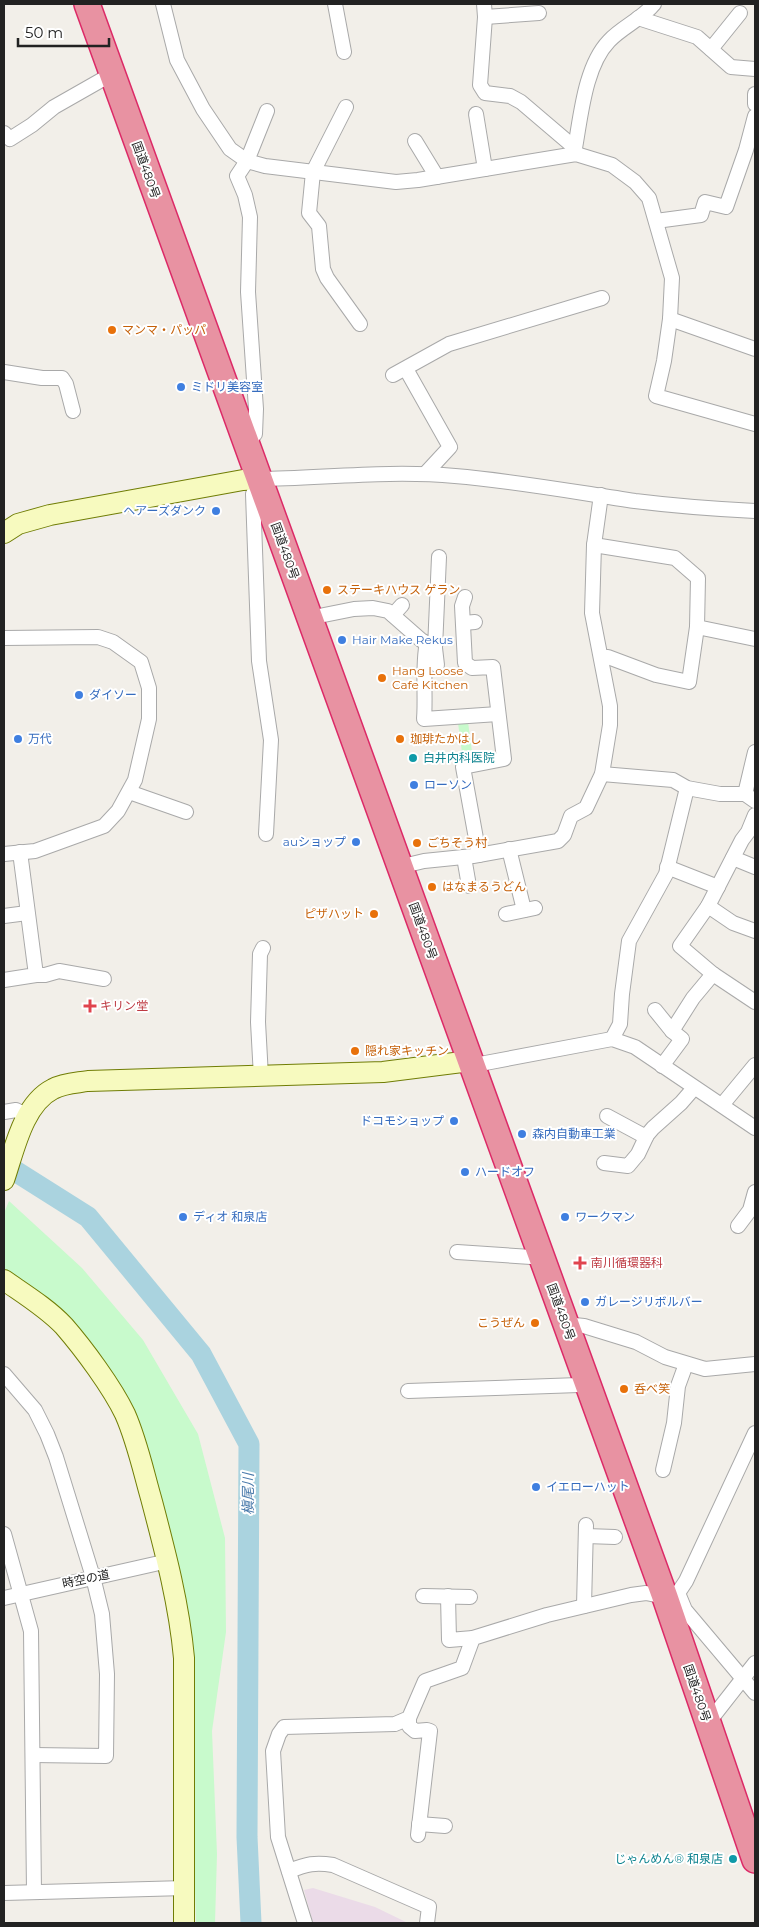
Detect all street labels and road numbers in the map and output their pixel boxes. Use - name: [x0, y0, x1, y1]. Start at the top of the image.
- street label: 国道480号: [129, 139, 164, 200]
- street label: 国道480号: [268, 520, 303, 581]
- street label: 国道480号: [406, 900, 441, 961]
- street label: 国道480号: [544, 1281, 579, 1342]
- street label: 時空の道: [61, 1566, 111, 1591]
- street label: 国道480号: [681, 1662, 714, 1723]

